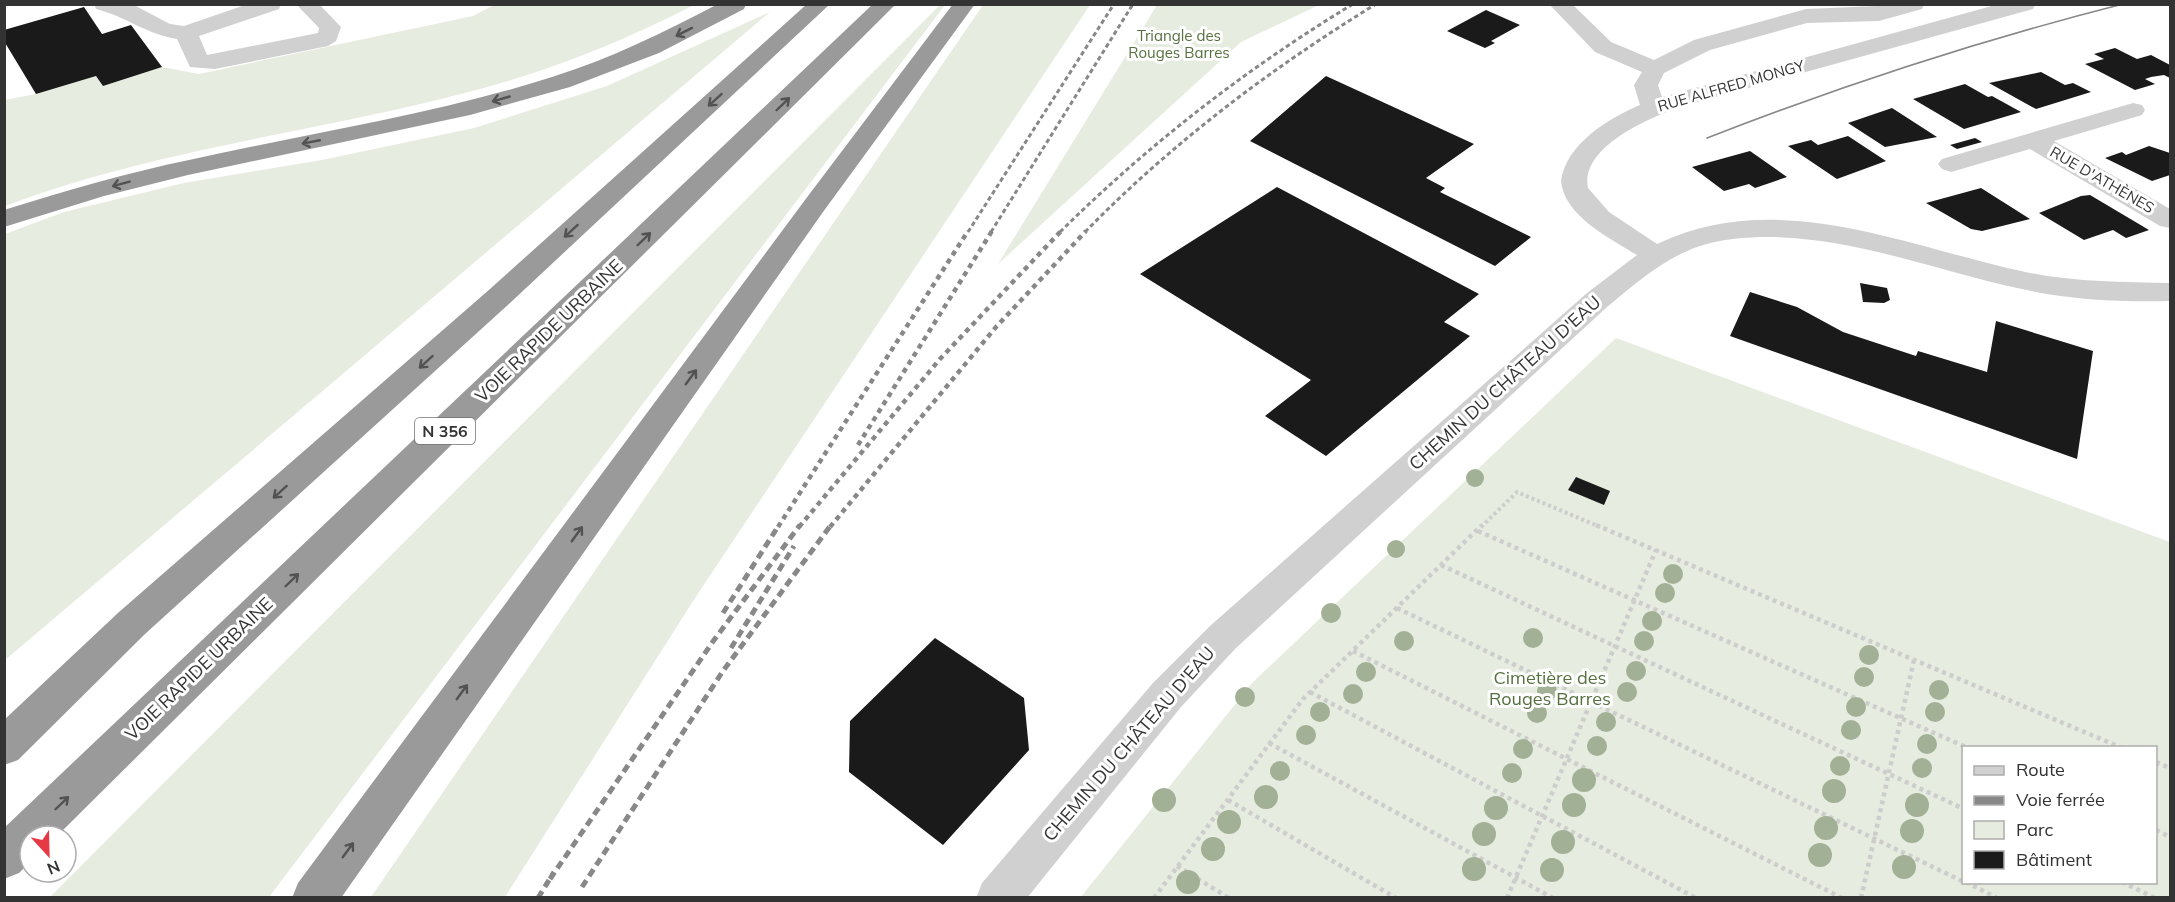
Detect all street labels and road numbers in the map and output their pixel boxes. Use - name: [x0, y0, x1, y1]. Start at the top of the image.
- street label: RUE ALFRED MONGY: [1655, 55, 1807, 116]
- street label: RUE D'ATHÈNES: [2047, 142, 2158, 217]
- street label: VOIE RAPIDE URBAINE: [470, 254, 627, 407]
- street label: CHEMIN DU CHÂTEAU D'EAU: [1404, 290, 1605, 475]
- road number: N 356: [415, 418, 475, 444]
- street label: VOIE RAPIDE URBAINE: [120, 592, 277, 745]
- street label: CHEMIN DU CHÂTEAU D'EAU: [1038, 642, 1219, 846]

